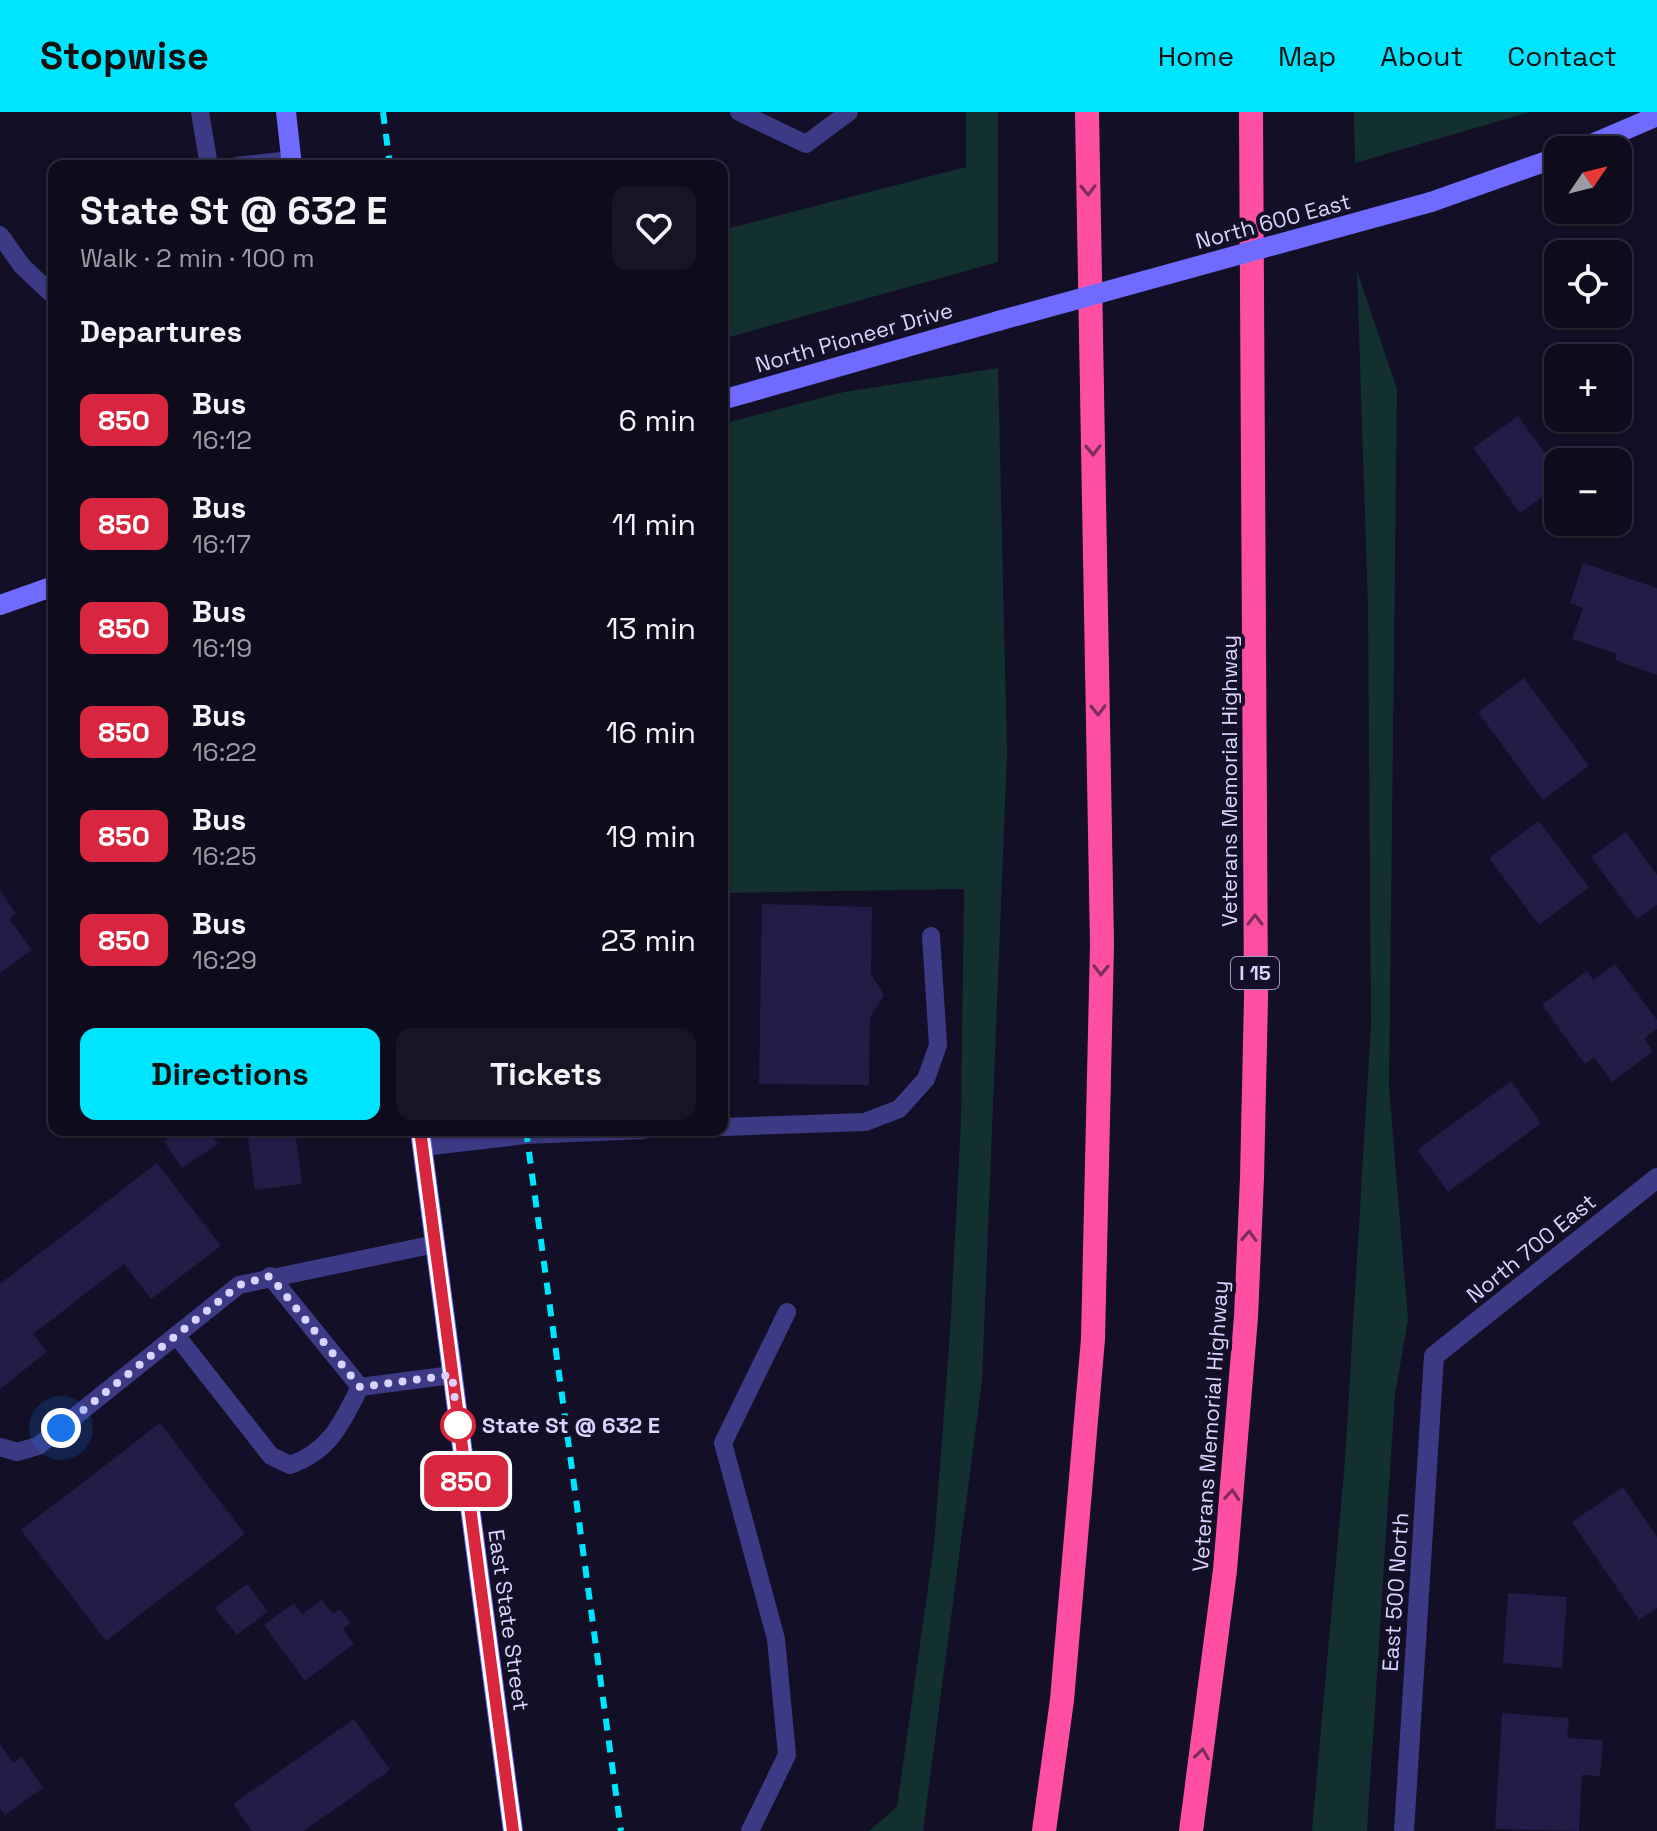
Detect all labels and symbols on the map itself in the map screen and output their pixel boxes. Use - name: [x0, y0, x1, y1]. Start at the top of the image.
- north arrow: [1544, 136, 1632, 224]
- one-way arrow: [1080, 184, 1097, 197]
- street label: North 600 East: [1192, 187, 1354, 255]
- street label: North Pioneer Drive: [752, 295, 956, 379]
- one-way arrow: [1084, 444, 1102, 457]
- street label: Veterans Memorial Highway: [1215, 635, 1243, 927]
- one-way arrow: [1089, 704, 1106, 717]
- one-way arrow: [1246, 913, 1264, 926]
- road number: I 15: [1231, 957, 1279, 989]
- one-way arrow: [1093, 964, 1110, 977]
- street label: North 700 East: [1461, 1187, 1601, 1309]
- one-way arrow: [1241, 1229, 1258, 1242]
- street label: Veterans Memorial Highway: [1186, 1279, 1234, 1573]
- your location: [41, 1408, 81, 1448]
- marker: State St @ 632 E: [441, 1408, 475, 1442]
- place label: State St @ 632 E: [482, 1411, 660, 1439]
- line badge: 850: [420, 1455, 512, 1507]
- one-way arrow: [1223, 1489, 1240, 1502]
- street label: East 500 North: [1375, 1512, 1415, 1672]
- street label: East State Street: [482, 1527, 536, 1713]
- one-way arrow: [1193, 1747, 1210, 1761]

